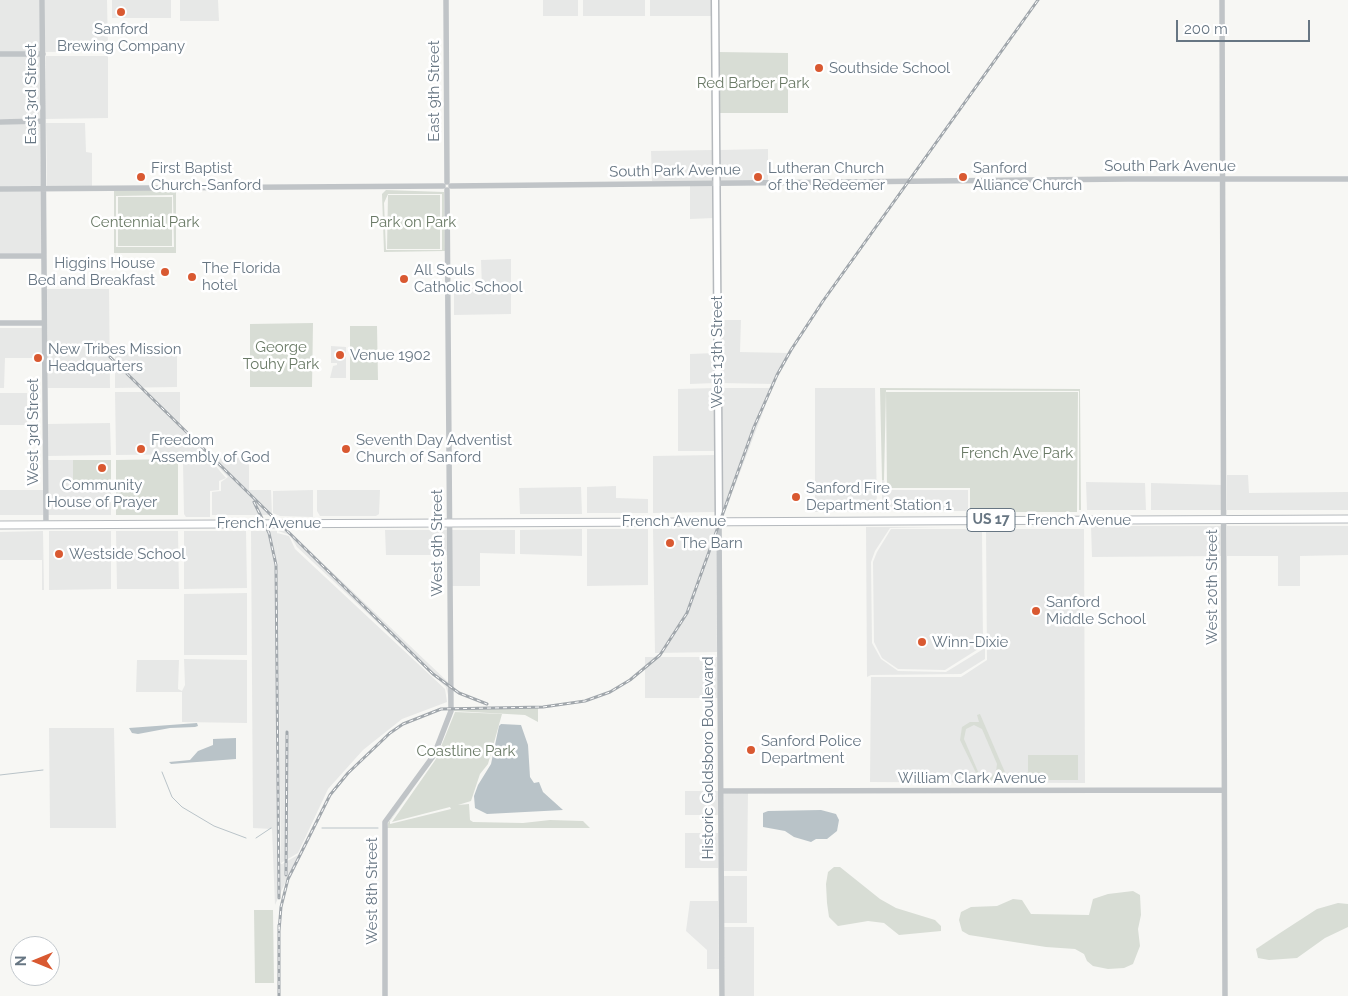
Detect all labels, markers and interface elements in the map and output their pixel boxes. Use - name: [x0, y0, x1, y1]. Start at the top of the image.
- marker: Sanford Brewing Company: [115, 6, 127, 18]
- scale bar: [1178, 10, 1312, 42]
- place label: Sanford Brewing Company: [57, 20, 185, 55]
- text: 200 m: [1184, 20, 1228, 38]
- street label: East 9th Street: [425, 40, 443, 142]
- street label: East 3rd Street: [22, 43, 40, 145]
- place label: Southside School: [829, 59, 950, 77]
- marker: Southside School: [813, 62, 825, 74]
- park label: Red Barber Park: [697, 74, 809, 92]
- street label: South Park Avenue: [1104, 157, 1236, 175]
- place label: First Baptist Church-Sanford: [151, 159, 261, 194]
- place label: Lutheran Church of the Redeemer: [768, 159, 885, 194]
- place label: Sanford Alliance Church: [973, 159, 1082, 194]
- street label: South Park Avenue: [609, 161, 741, 181]
- marker: First Baptist Church-Sanford: [135, 171, 147, 183]
- marker: Lutheran Church of the Redeemer: [752, 171, 764, 183]
- marker: Sanford Alliance Church: [957, 171, 969, 183]
- park label: Centennial Park: [91, 213, 199, 231]
- park label: Park on Park: [370, 213, 456, 231]
- place label: Higgins House Bed and Breakfast: [28, 254, 155, 289]
- place label: The Florida hotel: [202, 259, 280, 294]
- place label: All Souls Catholic School: [414, 261, 523, 296]
- marker: Higgins House Bed and Breakfast: [159, 266, 171, 278]
- marker: The Florida hotel: [186, 271, 198, 283]
- marker: All Souls Catholic School: [398, 273, 410, 285]
- street label: West 13th Street: [708, 295, 726, 409]
- park label: George Touhy Park: [243, 338, 319, 373]
- place label: New Tribes Mission Headquarters: [48, 340, 181, 375]
- place label: Venue 1902: [350, 346, 430, 364]
- marker: Venue 1902: [334, 349, 346, 361]
- marker: New Tribes Mission Headquarters: [32, 352, 44, 364]
- street label: West 3rd Street: [24, 378, 42, 486]
- place label: Freedom Assembly of God: [151, 431, 270, 466]
- place label: Seventh Day Adventist Church of Sanford: [356, 431, 512, 466]
- marker: Freedom Assembly of God: [135, 443, 147, 455]
- marker: Seventh Day Adventist Church of Sanford: [340, 443, 352, 455]
- park label: French Ave Park: [961, 444, 1073, 462]
- marker: Community House of Prayer: [96, 462, 108, 474]
- place label: Community House of Prayer: [47, 476, 157, 511]
- place label: Sanford Fire Department Station 1: [806, 479, 952, 514]
- street label: West 9th Street: [428, 489, 446, 597]
- marker: Sanford Fire Department Station 1: [790, 491, 802, 503]
- road number: US 17: [967, 508, 1015, 532]
- street label: French Avenue: [1027, 511, 1131, 529]
- street label: French Avenue: [622, 512, 726, 530]
- street label: French Avenue: [217, 514, 321, 532]
- street label: West 20th Street: [1203, 529, 1221, 645]
- place label: The Barn: [680, 534, 743, 552]
- marker: The Barn: [664, 537, 676, 549]
- place label: Westside School: [69, 545, 185, 563]
- marker: Westside School: [53, 548, 65, 560]
- place label: Sanford Middle School: [1046, 593, 1146, 628]
- marker: Sanford Middle School: [1030, 605, 1042, 617]
- place label: Winn-Dixie: [932, 633, 1008, 651]
- marker: Winn-Dixie: [916, 636, 928, 648]
- street label: Historic Goldsboro Boulevard: [699, 656, 717, 860]
- place label: Sanford Police Department: [761, 732, 861, 767]
- park label: Coastline Park: [416, 742, 516, 760]
- marker: Sanford Police Department: [745, 744, 757, 756]
- street label: William Clark Avenue: [898, 769, 1046, 787]
- street label: West 8th Street: [363, 837, 381, 945]
- north arrow: [10, 936, 60, 986]
- text: N: [13, 956, 29, 966]

